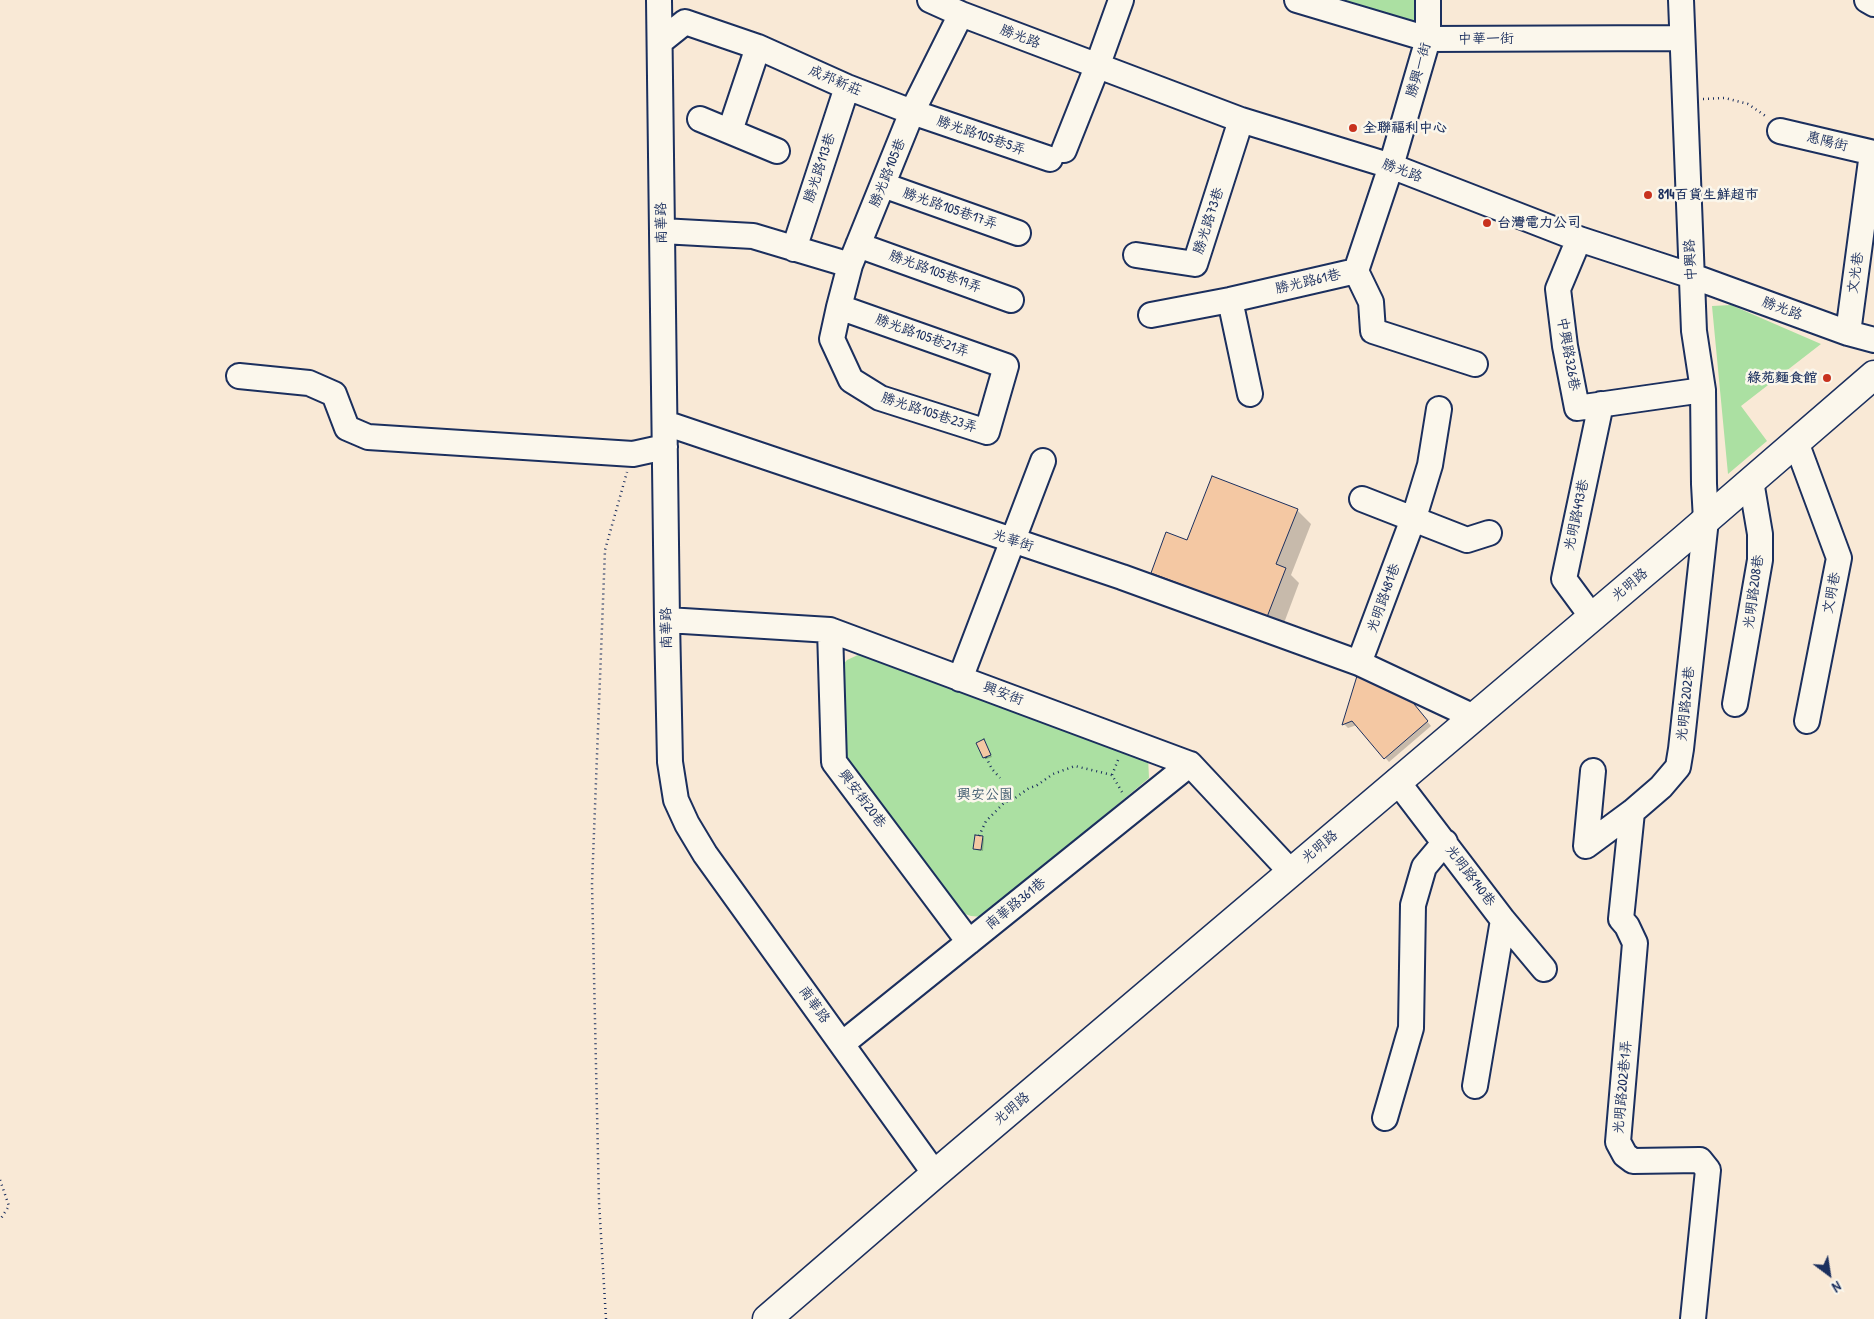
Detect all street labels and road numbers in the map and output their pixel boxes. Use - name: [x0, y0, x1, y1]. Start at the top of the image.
- street label: 勝光路: [997, 22, 1043, 52]
- street label: 中華一街: [1458, 31, 1514, 47]
- street label: 勝興一街: [1403, 41, 1435, 99]
- street label: 成邦新莊: [806, 62, 864, 100]
- street label: 勝光路105巷5弄: [934, 113, 1028, 159]
- street label: 惠陽街: [1805, 129, 1849, 155]
- street label: 勝光路113巷: [801, 131, 839, 205]
- street label: 勝光路105巷: [866, 136, 910, 210]
- street label: 勝光路: [1379, 156, 1425, 186]
- street label: 勝光路105巷17弄: [900, 185, 1000, 233]
- street label: 勝光路73巷: [1190, 185, 1228, 257]
- street label: 南華路: [653, 202, 671, 244]
- street label: 中興路: [1682, 239, 1700, 281]
- street label: 勝光路105巷19弄: [886, 247, 984, 297]
- street label: 文光巷: [1845, 251, 1867, 295]
- street label: 勝光路61巷: [1274, 266, 1342, 298]
- street label: 勝光路: [1759, 294, 1805, 324]
- street label: 勝光路105巷21弄: [873, 311, 971, 361]
- street label: 中興路326巷: [1553, 316, 1583, 392]
- street label: 勝光路105巷23弄: [879, 390, 979, 436]
- street label: 光明路493巷: [1561, 478, 1593, 552]
- street label: 光華街: [990, 527, 1036, 555]
- street label: 光明路208巷: [1740, 554, 1768, 630]
- street label: 光明路481巷: [1364, 561, 1404, 635]
- street label: 光明路: [1609, 565, 1651, 605]
- street label: 文明巷: [1820, 571, 1844, 615]
- street label: 南華路: [658, 607, 676, 649]
- street label: 光明路202巷: [1674, 666, 1698, 742]
- street label: 興安街: [980, 679, 1026, 709]
- street label: 興安街20巷: [835, 766, 889, 832]
- street label: 光明路: [1299, 827, 1341, 867]
- street label: 光明路140巷: [1441, 842, 1499, 910]
- street label: 南華路361巷: [982, 875, 1050, 933]
- street label: 南華路: [795, 983, 833, 1027]
- street label: 光明路202巷1弄: [1611, 1039, 1635, 1135]
- street label: 光明路: [991, 1089, 1033, 1129]

